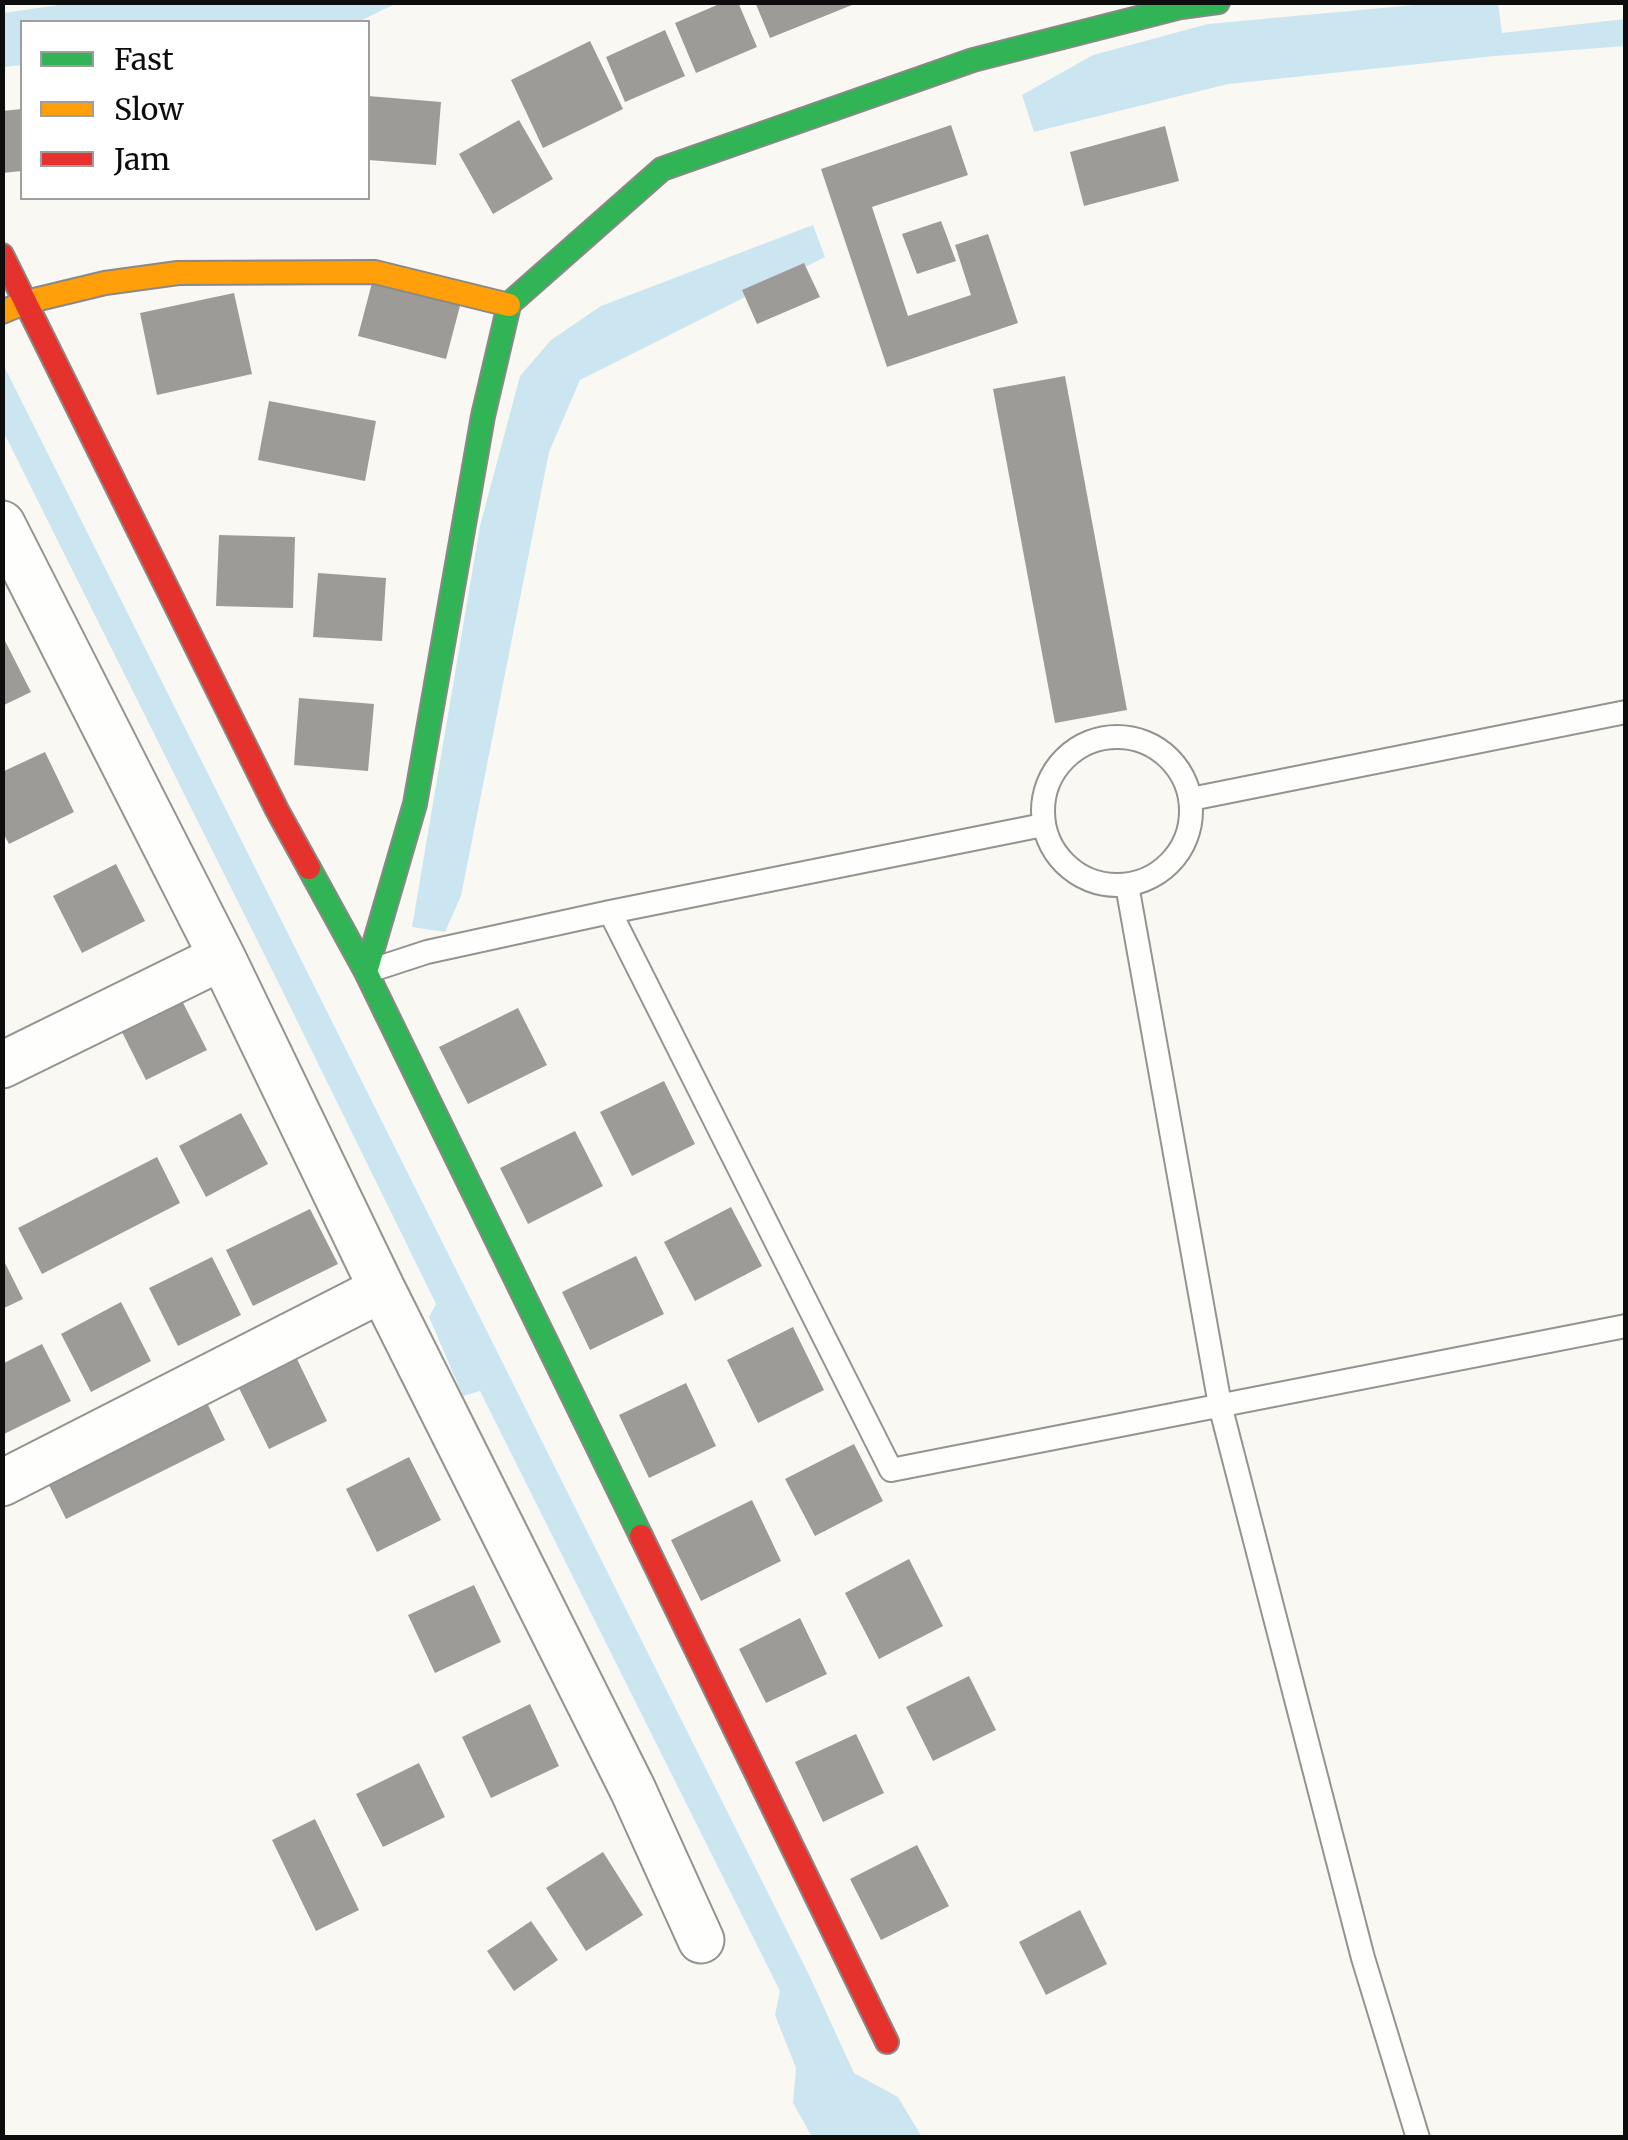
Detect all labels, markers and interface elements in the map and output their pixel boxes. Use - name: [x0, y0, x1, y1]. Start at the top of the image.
- legend: [20, 20, 370, 200]
- text: Fast: [114, 40, 174, 78]
- text: Slow: [114, 90, 184, 128]
- text: Jam: [114, 140, 170, 178]

